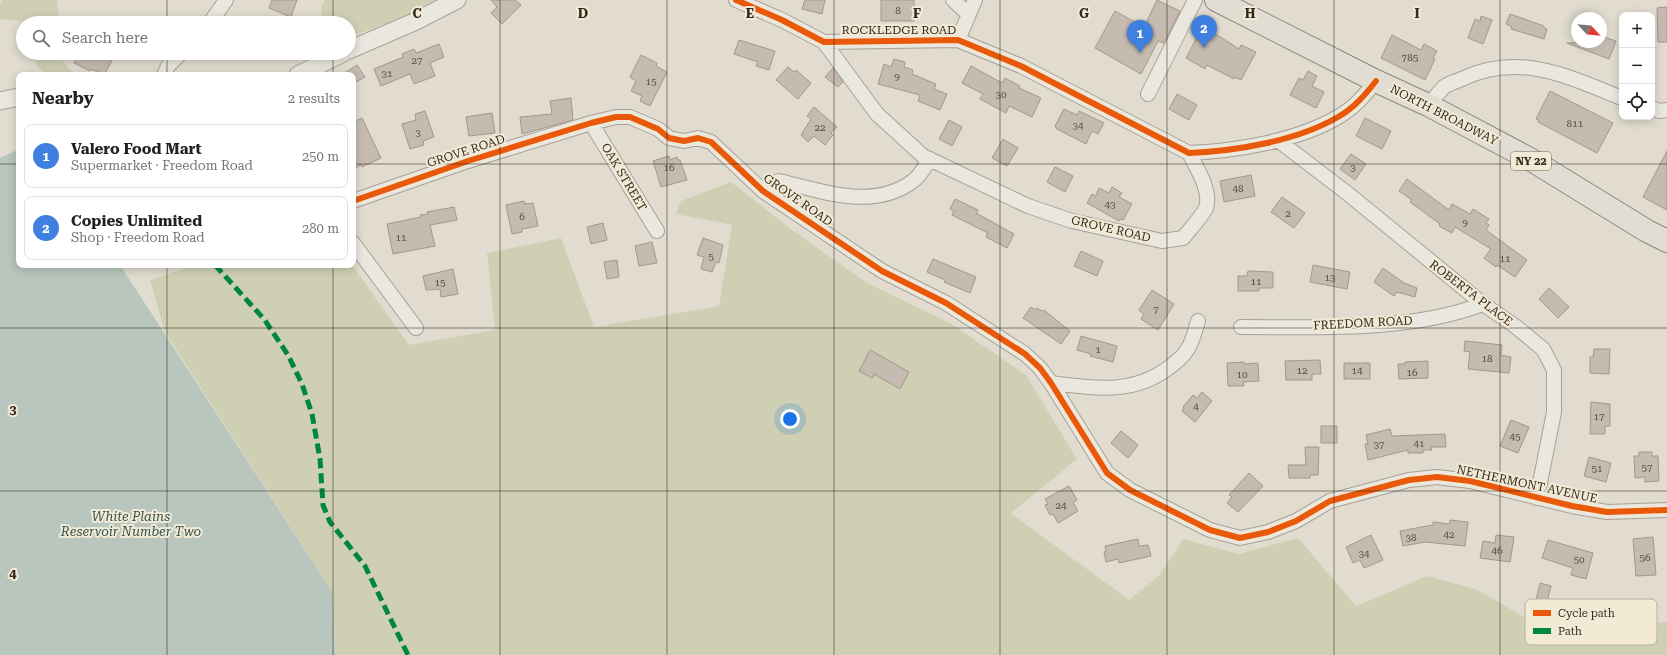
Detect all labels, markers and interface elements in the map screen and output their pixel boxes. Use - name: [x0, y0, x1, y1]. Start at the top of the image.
- house number: 8: [895, 5, 901, 16]
- text: C: [412, 6, 422, 21]
- text: D: [578, 6, 588, 21]
- text: E: [746, 6, 754, 21]
- text: F: [913, 6, 921, 21]
- text: G: [1079, 6, 1089, 21]
- text: H: [1245, 6, 1256, 21]
- text: I: [1414, 6, 1420, 21]
- north arrow: [1571, 12, 1607, 48]
- map controls: [1619, 12, 1655, 120]
- button: +: [1619, 12, 1655, 48]
- pin: 2: [1191, 15, 1217, 48]
- search box: [16, 16, 356, 60]
- pin: 1: [1127, 20, 1153, 53]
- street label: ROCKLEDGE ROAD: [842, 23, 956, 37]
- icon: search: [30, 27, 52, 49]
- text: Search here: [62, 29, 148, 47]
- button: −: [1619, 48, 1655, 84]
- house number: 785: [1402, 52, 1419, 63]
- house number: 27: [411, 55, 423, 66]
- house number: 31: [381, 68, 393, 79]
- house number: 9: [894, 71, 900, 82]
- house number: 15: [645, 76, 657, 87]
- street label: NORTH BROADWAY: [1388, 82, 1501, 149]
- button: locate: [1619, 84, 1655, 120]
- text: Nearby: [32, 88, 94, 108]
- house number: 30: [995, 89, 1007, 100]
- text: 2 results: [288, 91, 340, 106]
- house number: 811: [1567, 118, 1584, 129]
- house number: 34: [1072, 120, 1084, 131]
- house number: 22: [814, 122, 826, 133]
- house number: 3: [415, 127, 421, 138]
- street label: GROVE ROAD: [425, 132, 507, 170]
- text: Valero Food Mart: [71, 140, 202, 158]
- street label: OAK STREET: [598, 141, 650, 213]
- text: 1: [42, 149, 50, 164]
- text: 250 m: [302, 149, 339, 164]
- road number: NY 22: [1511, 152, 1551, 170]
- text: Supermarket · Freedom Road: [71, 158, 253, 173]
- house number: 16: [663, 162, 675, 173]
- house number: 3: [1350, 162, 1356, 173]
- street label: GROVE ROAD: [761, 171, 835, 229]
- house number: 48: [1232, 183, 1244, 194]
- house number: 43: [1104, 199, 1116, 210]
- house number: 2: [1285, 208, 1291, 219]
- house number: 6: [519, 211, 525, 222]
- text: Copies Unlimited: [71, 212, 202, 230]
- street label: GROVE ROAD: [1070, 213, 1152, 245]
- house number: 9: [1462, 217, 1468, 228]
- text: 2: [42, 221, 50, 236]
- text: 280 m: [302, 221, 339, 236]
- text: Shop · Freedom Road: [71, 230, 205, 245]
- house number: 11: [395, 232, 407, 243]
- house number: 5: [708, 251, 714, 262]
- house number: 11: [1499, 253, 1511, 264]
- street label: ROBERTA PLACE: [1427, 257, 1515, 329]
- house number: 13: [1324, 272, 1336, 283]
- house number: 11: [1250, 276, 1262, 287]
- house number: 15: [434, 277, 446, 288]
- house number: 7: [1153, 304, 1159, 315]
- street label: FREEDOM ROAD: [1313, 313, 1413, 333]
- house number: 1: [1095, 344, 1101, 355]
- house number: 18: [1481, 353, 1493, 364]
- house number: 12: [1296, 365, 1308, 376]
- house number: 14: [1351, 365, 1363, 376]
- house number: 16: [1406, 367, 1418, 378]
- house number: 10: [1236, 369, 1248, 380]
- house number: 4: [1193, 401, 1199, 412]
- text: 3: [9, 402, 17, 417]
- your location: [780, 409, 800, 429]
- house number: 17: [1593, 411, 1605, 422]
- house number: 45: [1509, 431, 1521, 442]
- house number: 41: [1413, 438, 1425, 449]
- house number: 37: [1373, 439, 1385, 450]
- street label: NETHERMONT AVENUE: [1455, 462, 1599, 506]
- house number: 57: [1641, 462, 1653, 473]
- house number: 51: [1591, 463, 1603, 474]
- house number: 24: [1055, 500, 1067, 511]
- water label: White Plains Reservoir Number Two: [60, 509, 201, 539]
- house number: 42: [1443, 529, 1455, 540]
- house number: 38: [1405, 532, 1417, 543]
- house number: 46: [1491, 545, 1503, 556]
- house number: 34: [1358, 548, 1370, 559]
- house number: 56: [1639, 552, 1651, 563]
- house number: 50: [1573, 554, 1585, 565]
- text: 4: [9, 566, 17, 581]
- legend: [1525, 599, 1657, 645]
- text: Cycle path: [1558, 607, 1615, 620]
- text: Path: [1558, 625, 1582, 638]

